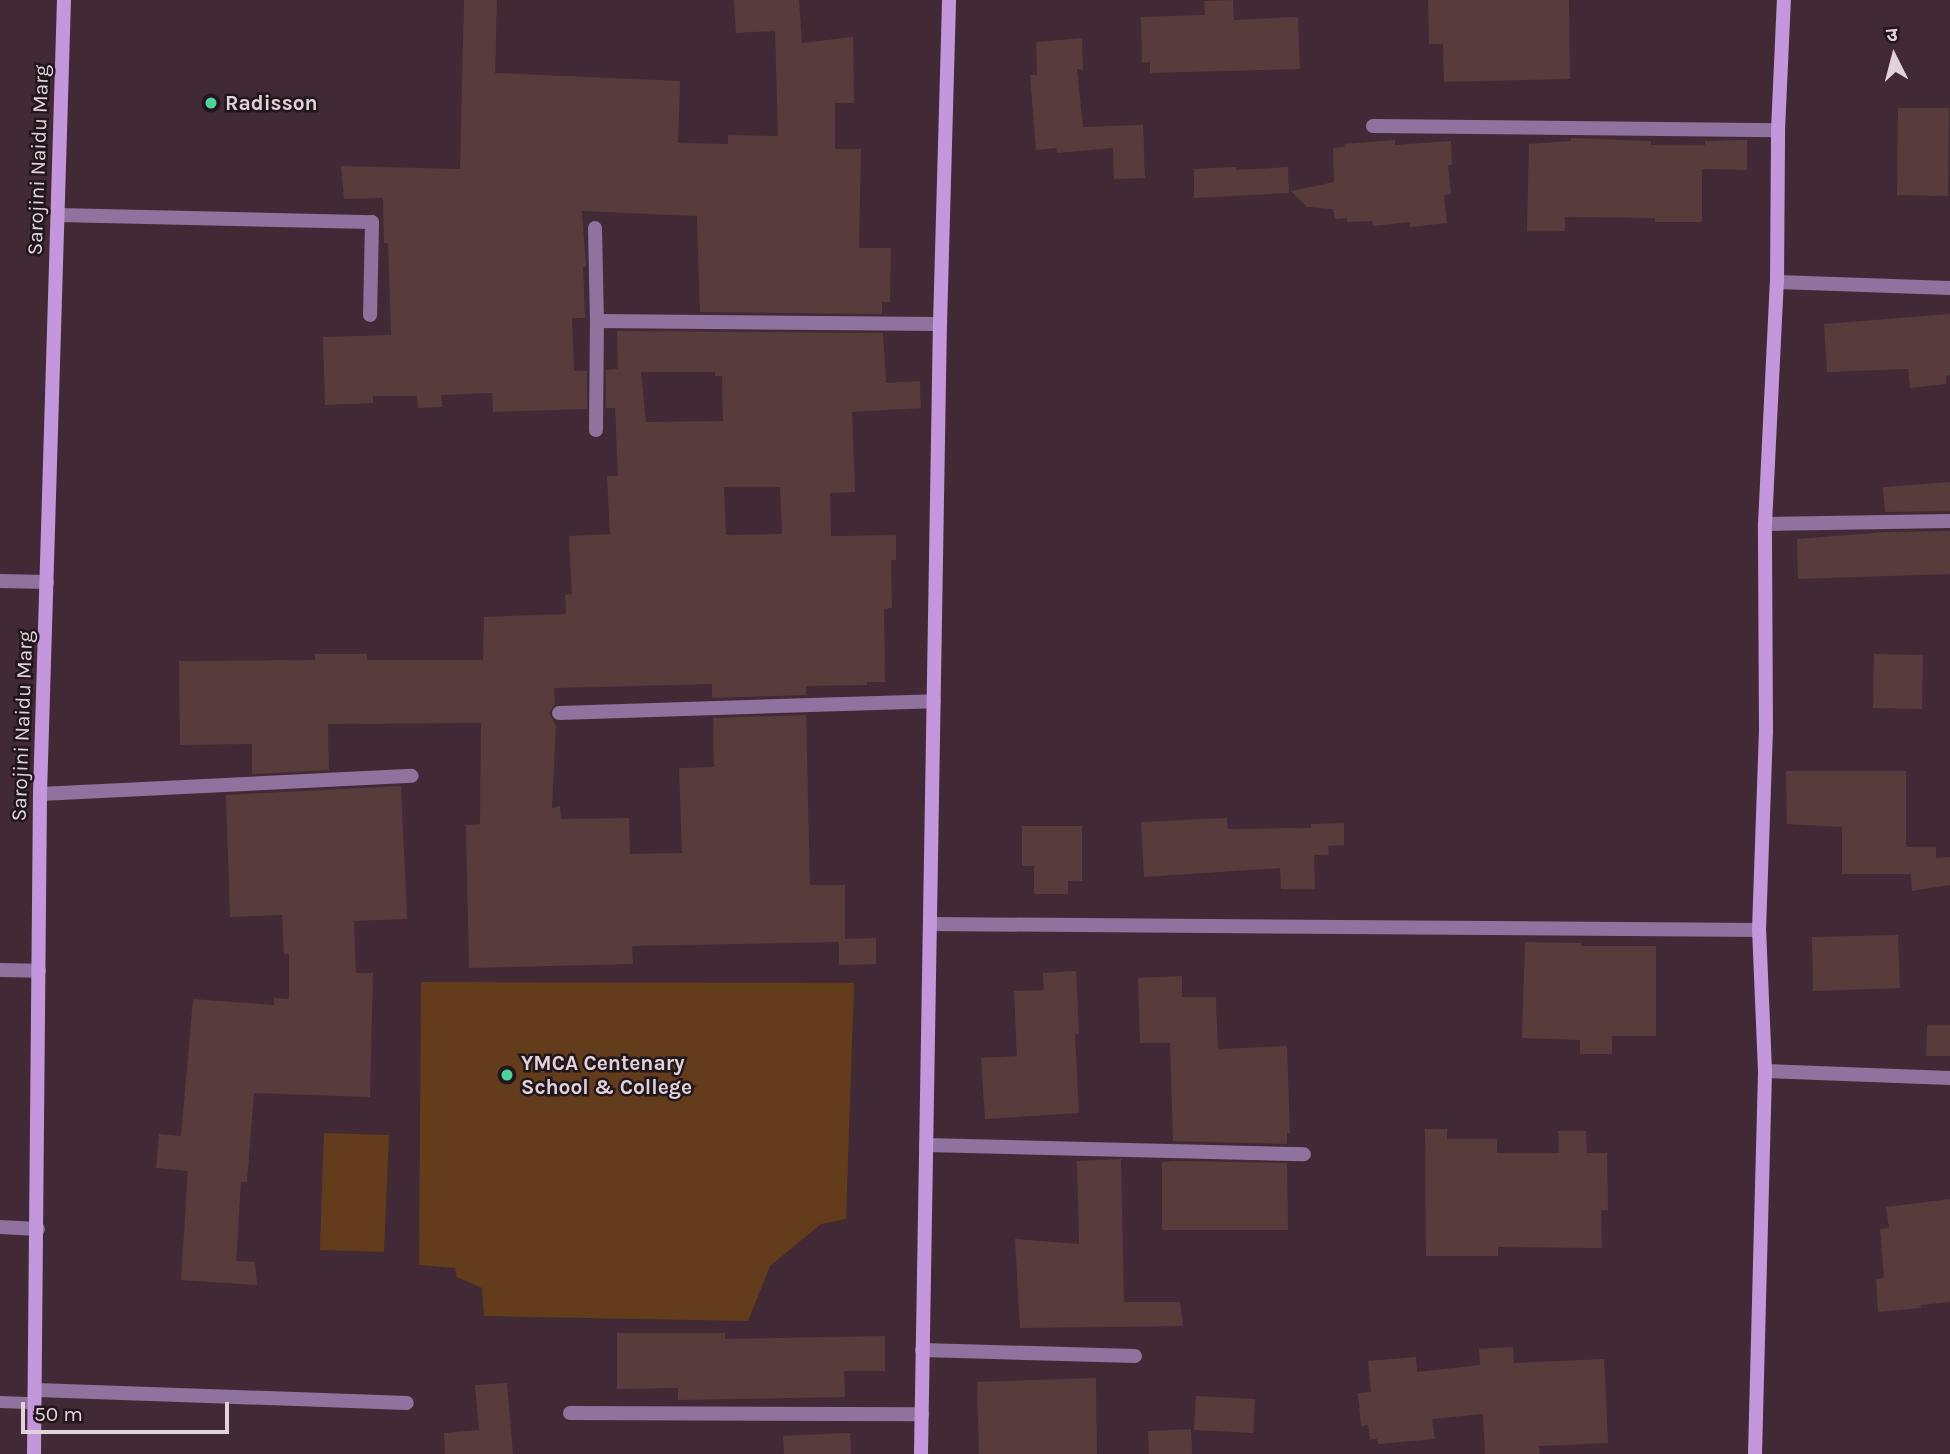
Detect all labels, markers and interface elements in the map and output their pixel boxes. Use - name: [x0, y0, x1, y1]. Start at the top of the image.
- north arrow: [1859, 21, 1929, 91]
- text: उ: [1885, 24, 1898, 47]
- street label: Sarojini Naidu Marg: [22, 64, 54, 256]
- place label: Radisson: [225, 90, 318, 116]
- marker: Radisson: [203, 95, 219, 111]
- street label: Sarojini Naidu Marg: [6, 630, 38, 822]
- place label: YMCA Centenary School & College: [521, 1050, 692, 1100]
- marker: YMCA Centenary School & College: [499, 1067, 515, 1083]
- scale bar: [24, 1388, 233, 1432]
- text: 50 m: [34, 1402, 83, 1426]

